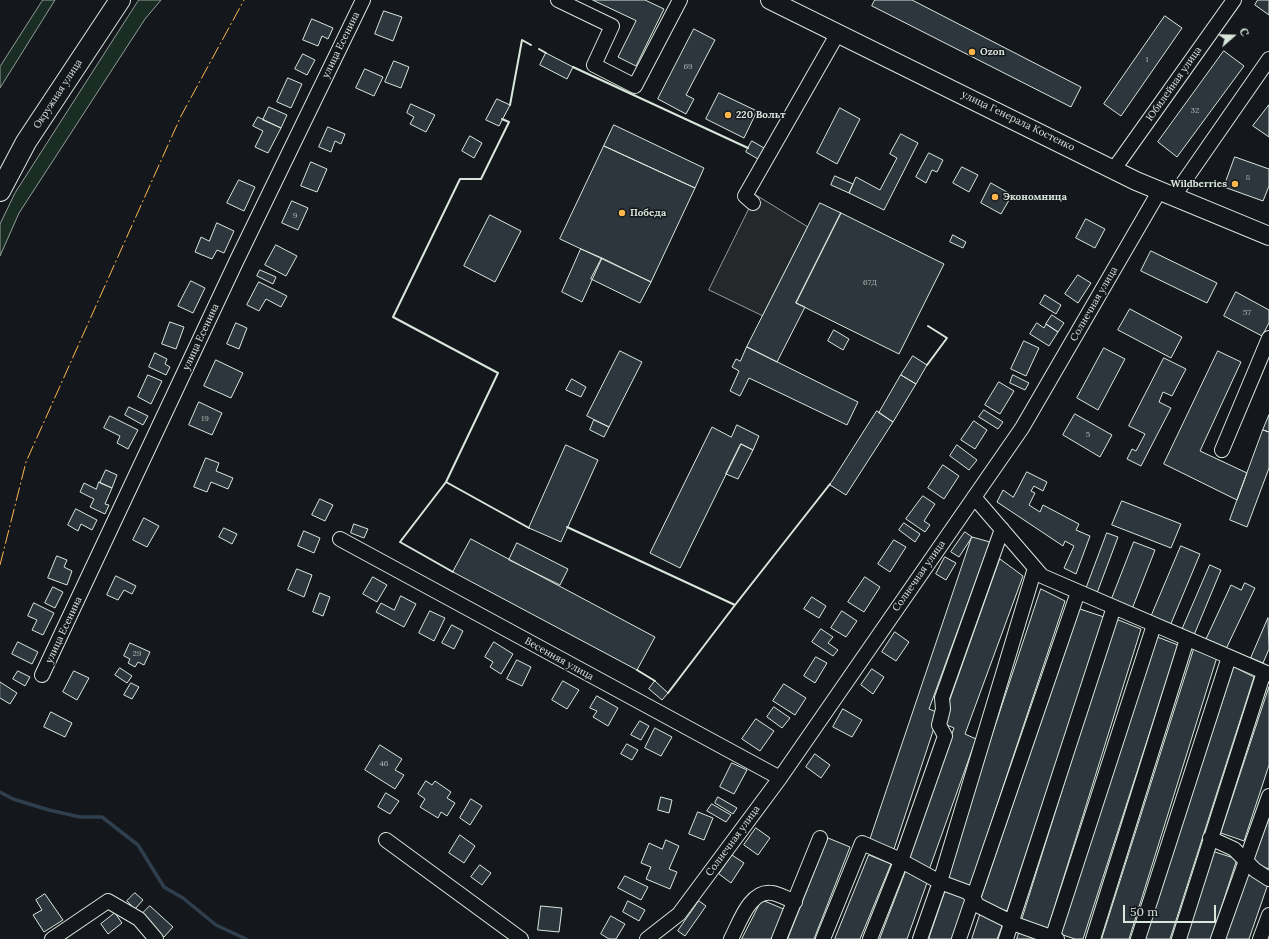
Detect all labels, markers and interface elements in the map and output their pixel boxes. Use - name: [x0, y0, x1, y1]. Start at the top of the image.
- street label: улица Есенина: [320, 10, 362, 80]
- north arrow: [1213, 16, 1253, 56]
- text: С: [1236, 26, 1252, 38]
- street label: Юбилейная улица: [1144, 44, 1204, 124]
- place label: Ozon: [980, 46, 1005, 58]
- marker: Ozon: [967, 47, 977, 57]
- house number: 1: [1146, 55, 1148, 65]
- street label: Окружная улица: [31, 57, 85, 131]
- house number: 69: [683, 62, 693, 72]
- street label: улица Генерала Костенко: [959, 88, 1077, 154]
- house number: 32: [1191, 106, 1199, 116]
- place label: 220 Вольт: [736, 109, 786, 121]
- marker: 220 Вольт: [723, 110, 733, 120]
- house number: 8: [1246, 173, 1250, 183]
- place label: Wildberries: [1171, 178, 1227, 190]
- marker: Wildberries: [1230, 179, 1240, 189]
- place label: Экономница: [1003, 191, 1067, 203]
- marker: Экономница: [990, 192, 1000, 202]
- place label: Победа: [630, 207, 666, 219]
- marker: Победа: [617, 208, 627, 218]
- house number: 9: [293, 211, 297, 221]
- street label: Солнечная улица: [1068, 265, 1120, 343]
- house number: 67Д: [863, 278, 877, 288]
- street label: улица Есенина: [180, 302, 222, 372]
- house number: 57: [1243, 308, 1251, 318]
- house number: 19: [201, 414, 209, 424]
- house number: 5: [1086, 430, 1090, 440]
- street label: Солнечная улица: [890, 538, 948, 614]
- street label: улица Есенина: [43, 595, 85, 665]
- street label: Весенняя улица: [522, 635, 596, 683]
- house number: 29: [133, 649, 141, 659]
- house number: 46: [380, 759, 388, 769]
- street label: Солнечная улица: [703, 803, 763, 879]
- scale bar: [1125, 897, 1218, 923]
- text: 50 m: [1130, 904, 1158, 919]

